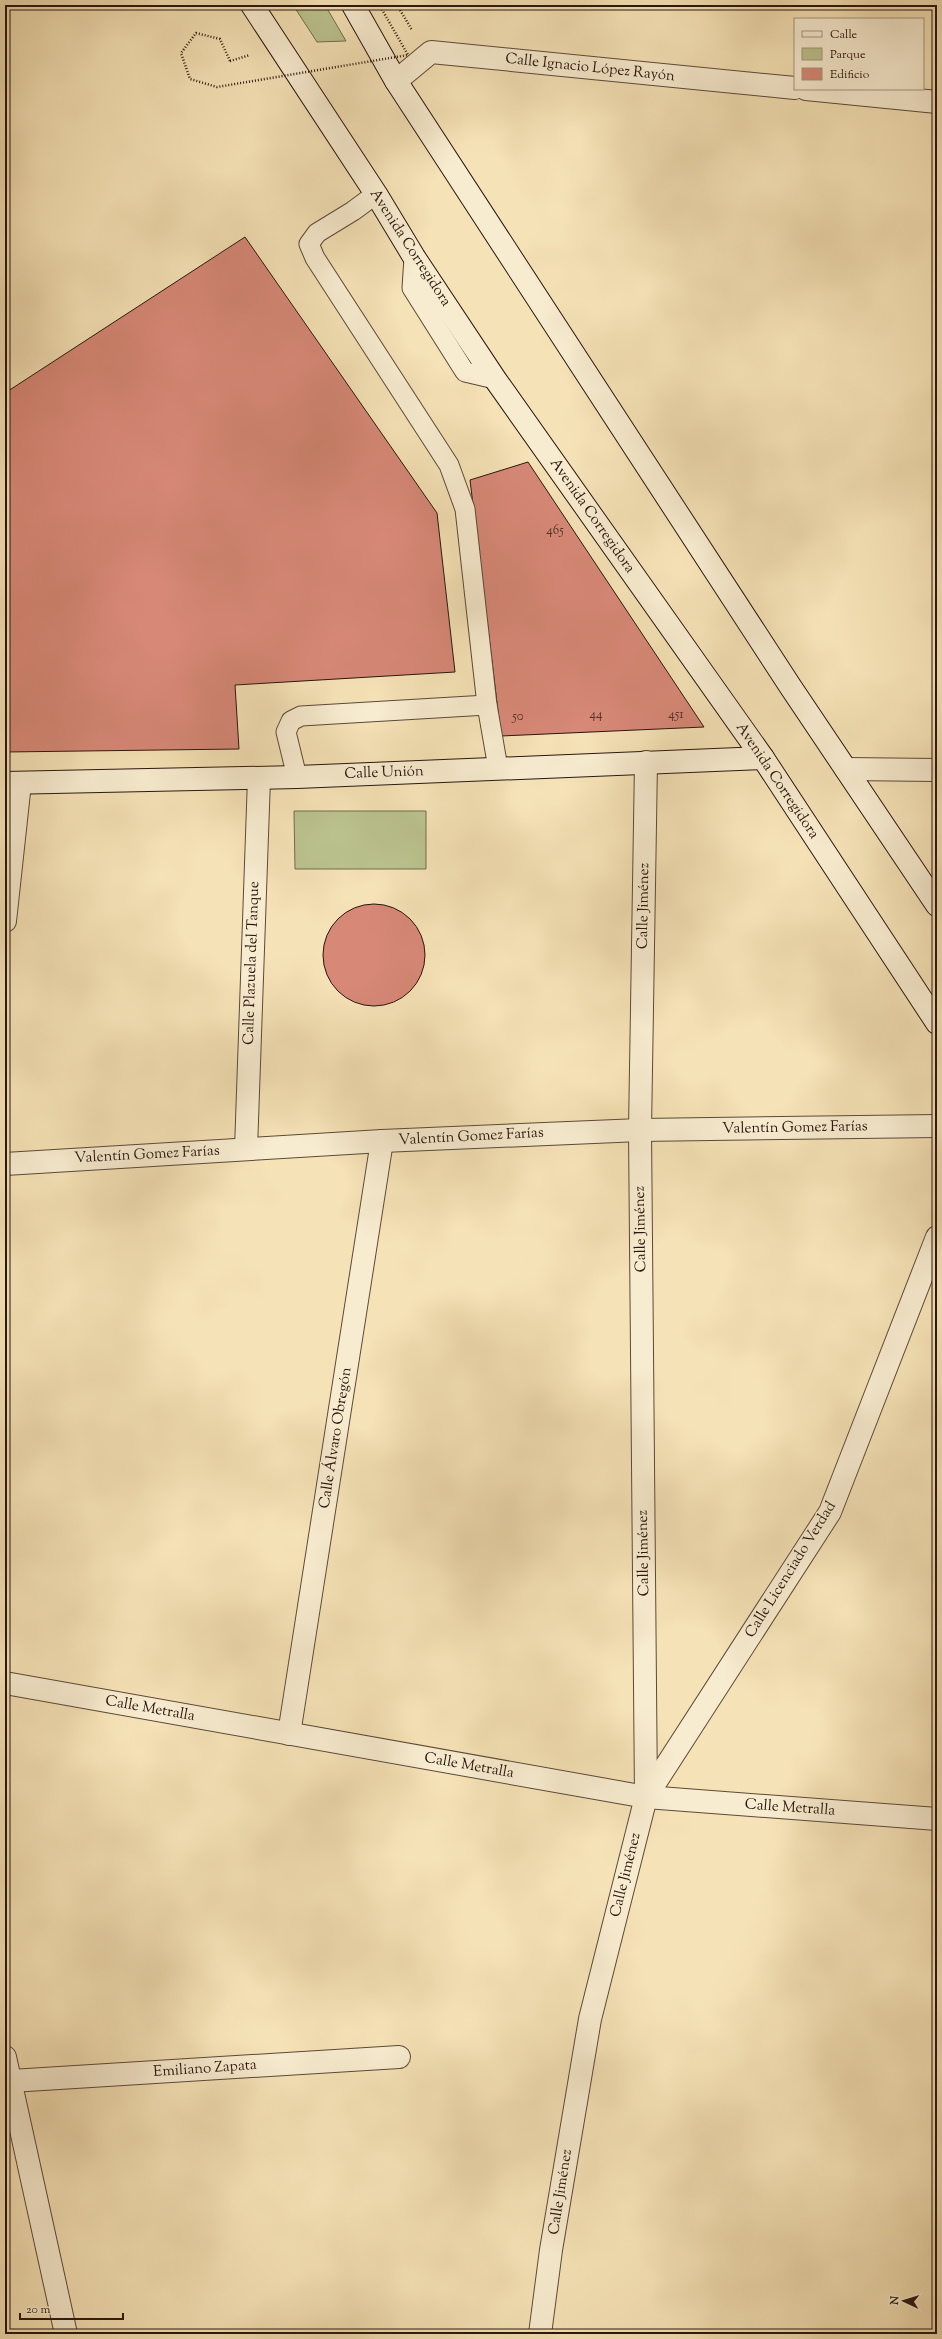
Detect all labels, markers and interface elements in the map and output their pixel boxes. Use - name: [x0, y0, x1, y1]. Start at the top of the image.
- legend: [794, 18, 924, 90]
- text: Calle: [830, 26, 858, 44]
- text: Parque: [830, 46, 866, 64]
- street label: Calle Ignacio López Rayón: [504, 49, 676, 87]
- text: Edificio: [830, 66, 870, 84]
- street label: Avenida Corregidora: [364, 185, 456, 311]
- street label: Avenida Corregidora: [544, 454, 640, 578]
- house number: 465: [546, 522, 564, 540]
- house number: 44: [589, 706, 603, 724]
- house number: 451: [668, 706, 684, 724]
- house number: 50: [511, 708, 524, 726]
- street label: Avenida Corregidora: [730, 719, 824, 843]
- street label: Calle Unión: [344, 761, 424, 785]
- street label: Calle Jiménez: [633, 862, 655, 949]
- street label: Calle Plazuela del Tanque: [239, 881, 265, 1045]
- street label: Valentín Gomez Farías: [722, 1116, 868, 1140]
- street label: Valentín Gomez Farías: [398, 1123, 544, 1151]
- street label: Valentín Gomez Farías: [74, 1141, 220, 1169]
- street label: Calle Jiménez: [630, 1185, 652, 1272]
- street label: Calle Álvaro Obregón: [313, 1365, 358, 1510]
- street label: Calle Licenciado Verdad: [740, 1497, 842, 1642]
- street label: Calle Jiménez: [633, 1509, 655, 1596]
- street label: Calle Metralla: [104, 1691, 197, 1727]
- street label: Calle Metralla: [423, 1748, 516, 1784]
- street label: Calle Metralla: [744, 1794, 836, 1822]
- street label: Calle Jiménez: [605, 1830, 647, 1919]
- street label: Emiliano Zapata: [153, 2055, 257, 2083]
- street label: Calle Jiménez: [544, 2147, 578, 2236]
- north arrow: [884, 2281, 924, 2321]
- scale bar: [20, 2295, 123, 2321]
- text: N: [887, 2295, 903, 2306]
- text: 20 m: [26, 2301, 51, 2319]

